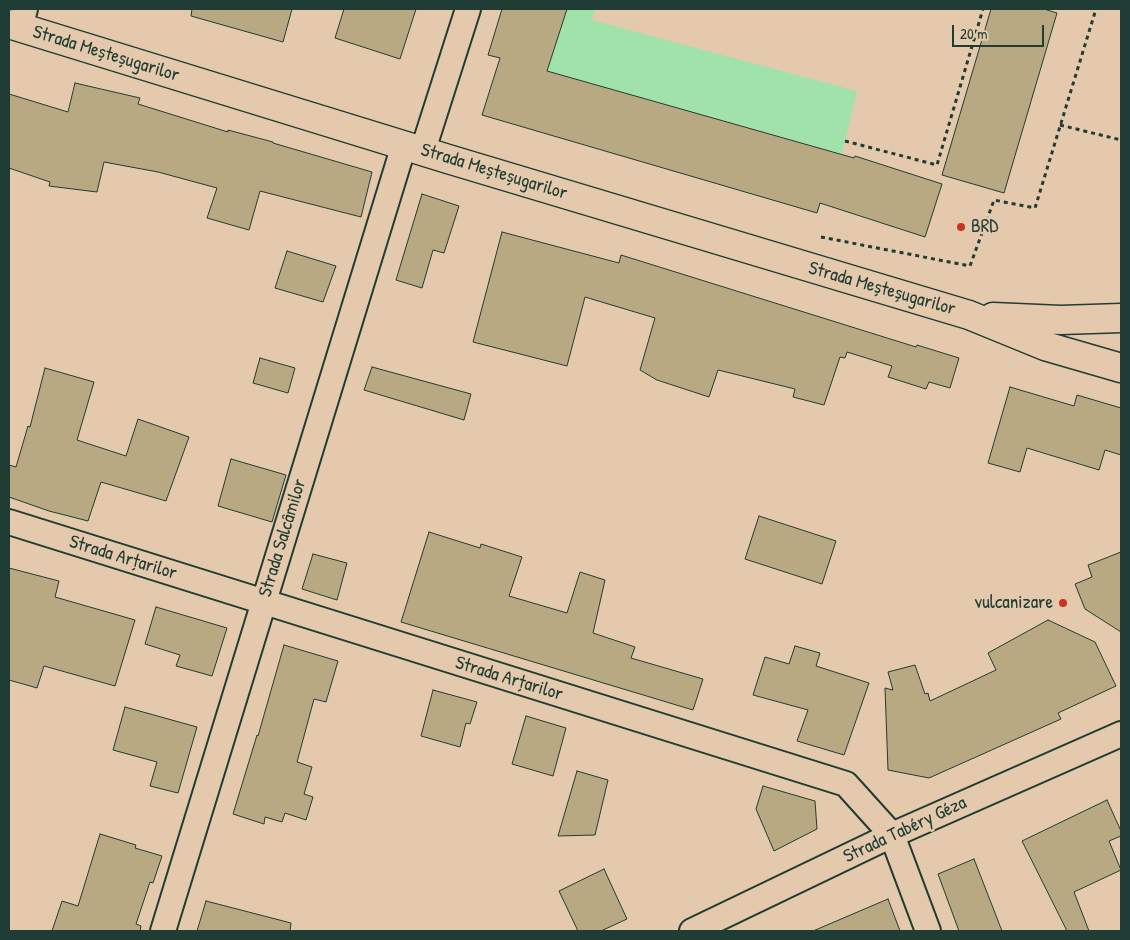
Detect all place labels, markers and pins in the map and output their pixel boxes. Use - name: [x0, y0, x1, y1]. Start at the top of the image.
- place label: BRD: [971, 216, 998, 238]
- marker: BRD: [955, 221, 967, 233]
- place label: vulcanizare: [975, 592, 1053, 614]
- marker: vulcanizare: [1057, 597, 1069, 609]

